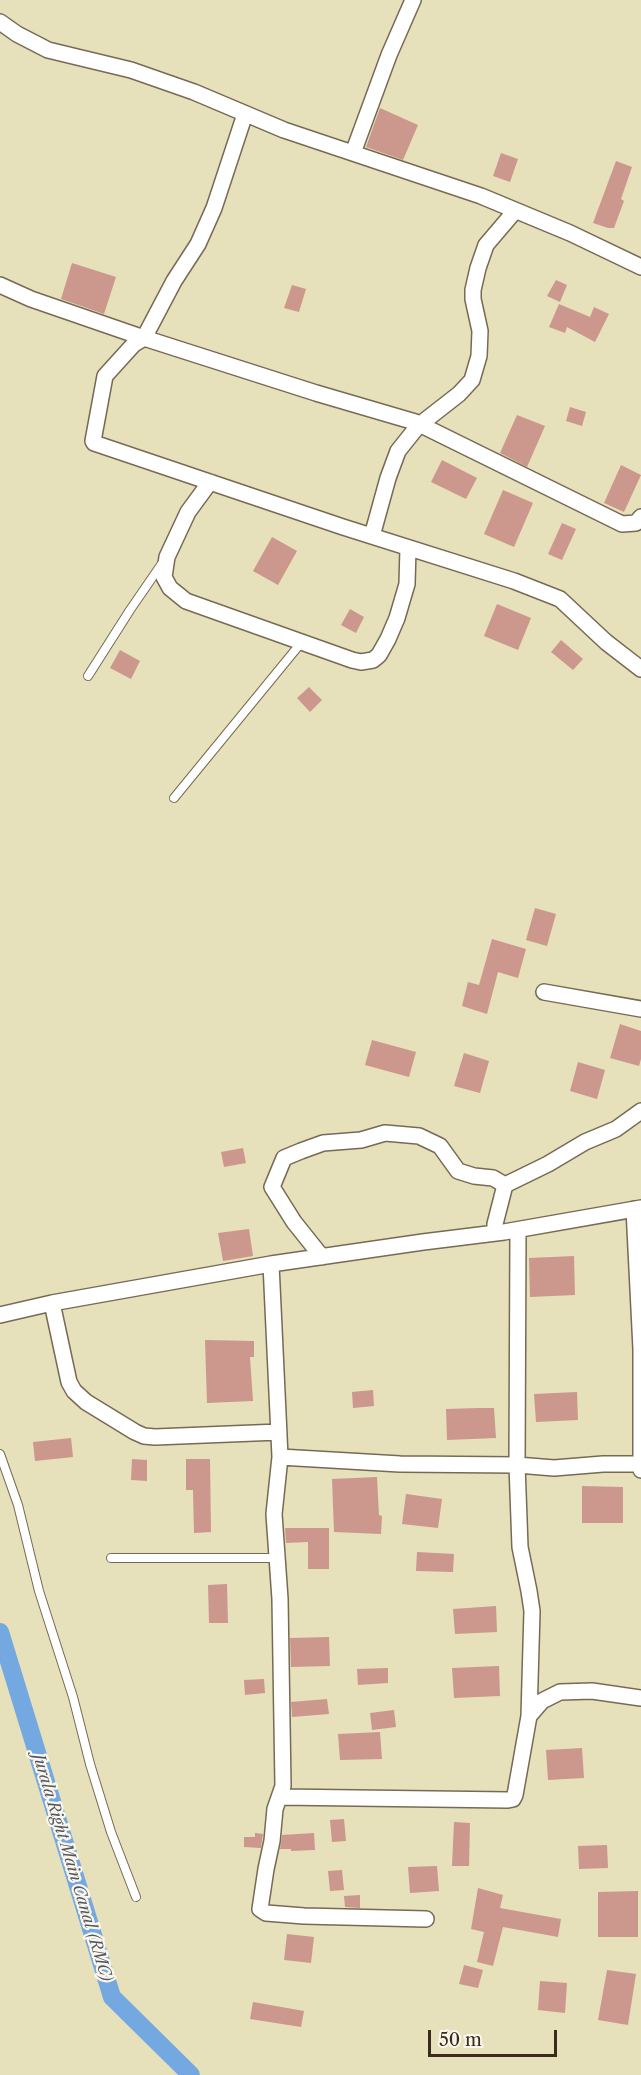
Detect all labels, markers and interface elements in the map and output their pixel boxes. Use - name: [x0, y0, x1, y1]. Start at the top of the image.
- water label: Jurala Right Main Canal (RMC): [28, 1751, 116, 1985]
- scale bar: [431, 2018, 560, 2056]
- text: 50 m: [439, 2029, 482, 2051]

